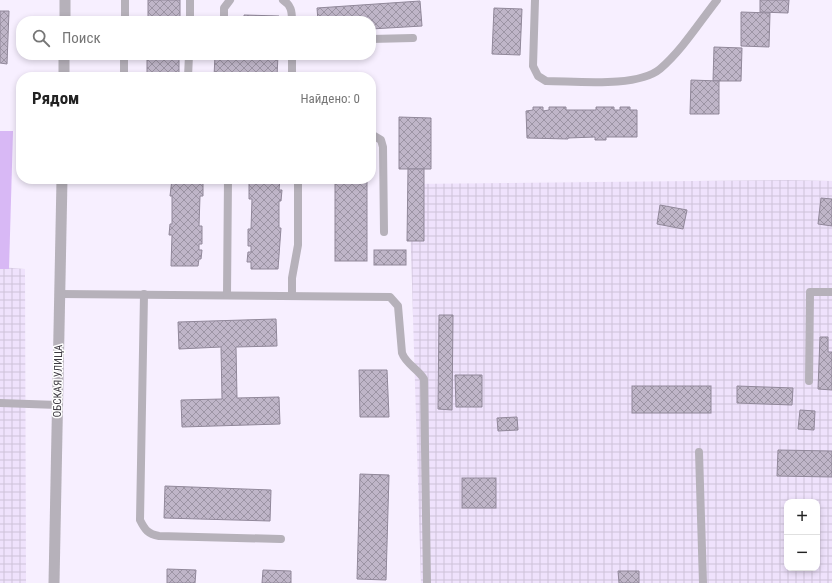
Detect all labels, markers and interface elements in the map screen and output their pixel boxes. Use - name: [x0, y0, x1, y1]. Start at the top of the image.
- search box: [16, 16, 376, 60]
- icon: search: [30, 27, 52, 49]
- text: Поиск: [62, 29, 101, 47]
- text: Рядом: [32, 88, 79, 108]
- text: Найдено: 0: [300, 91, 360, 106]
- street label: ОБСКАЯ УЛИЦА: [51, 344, 65, 418]
- map controls: [784, 499, 820, 571]
- button: +: [784, 499, 820, 535]
- button: −: [784, 535, 820, 571]

